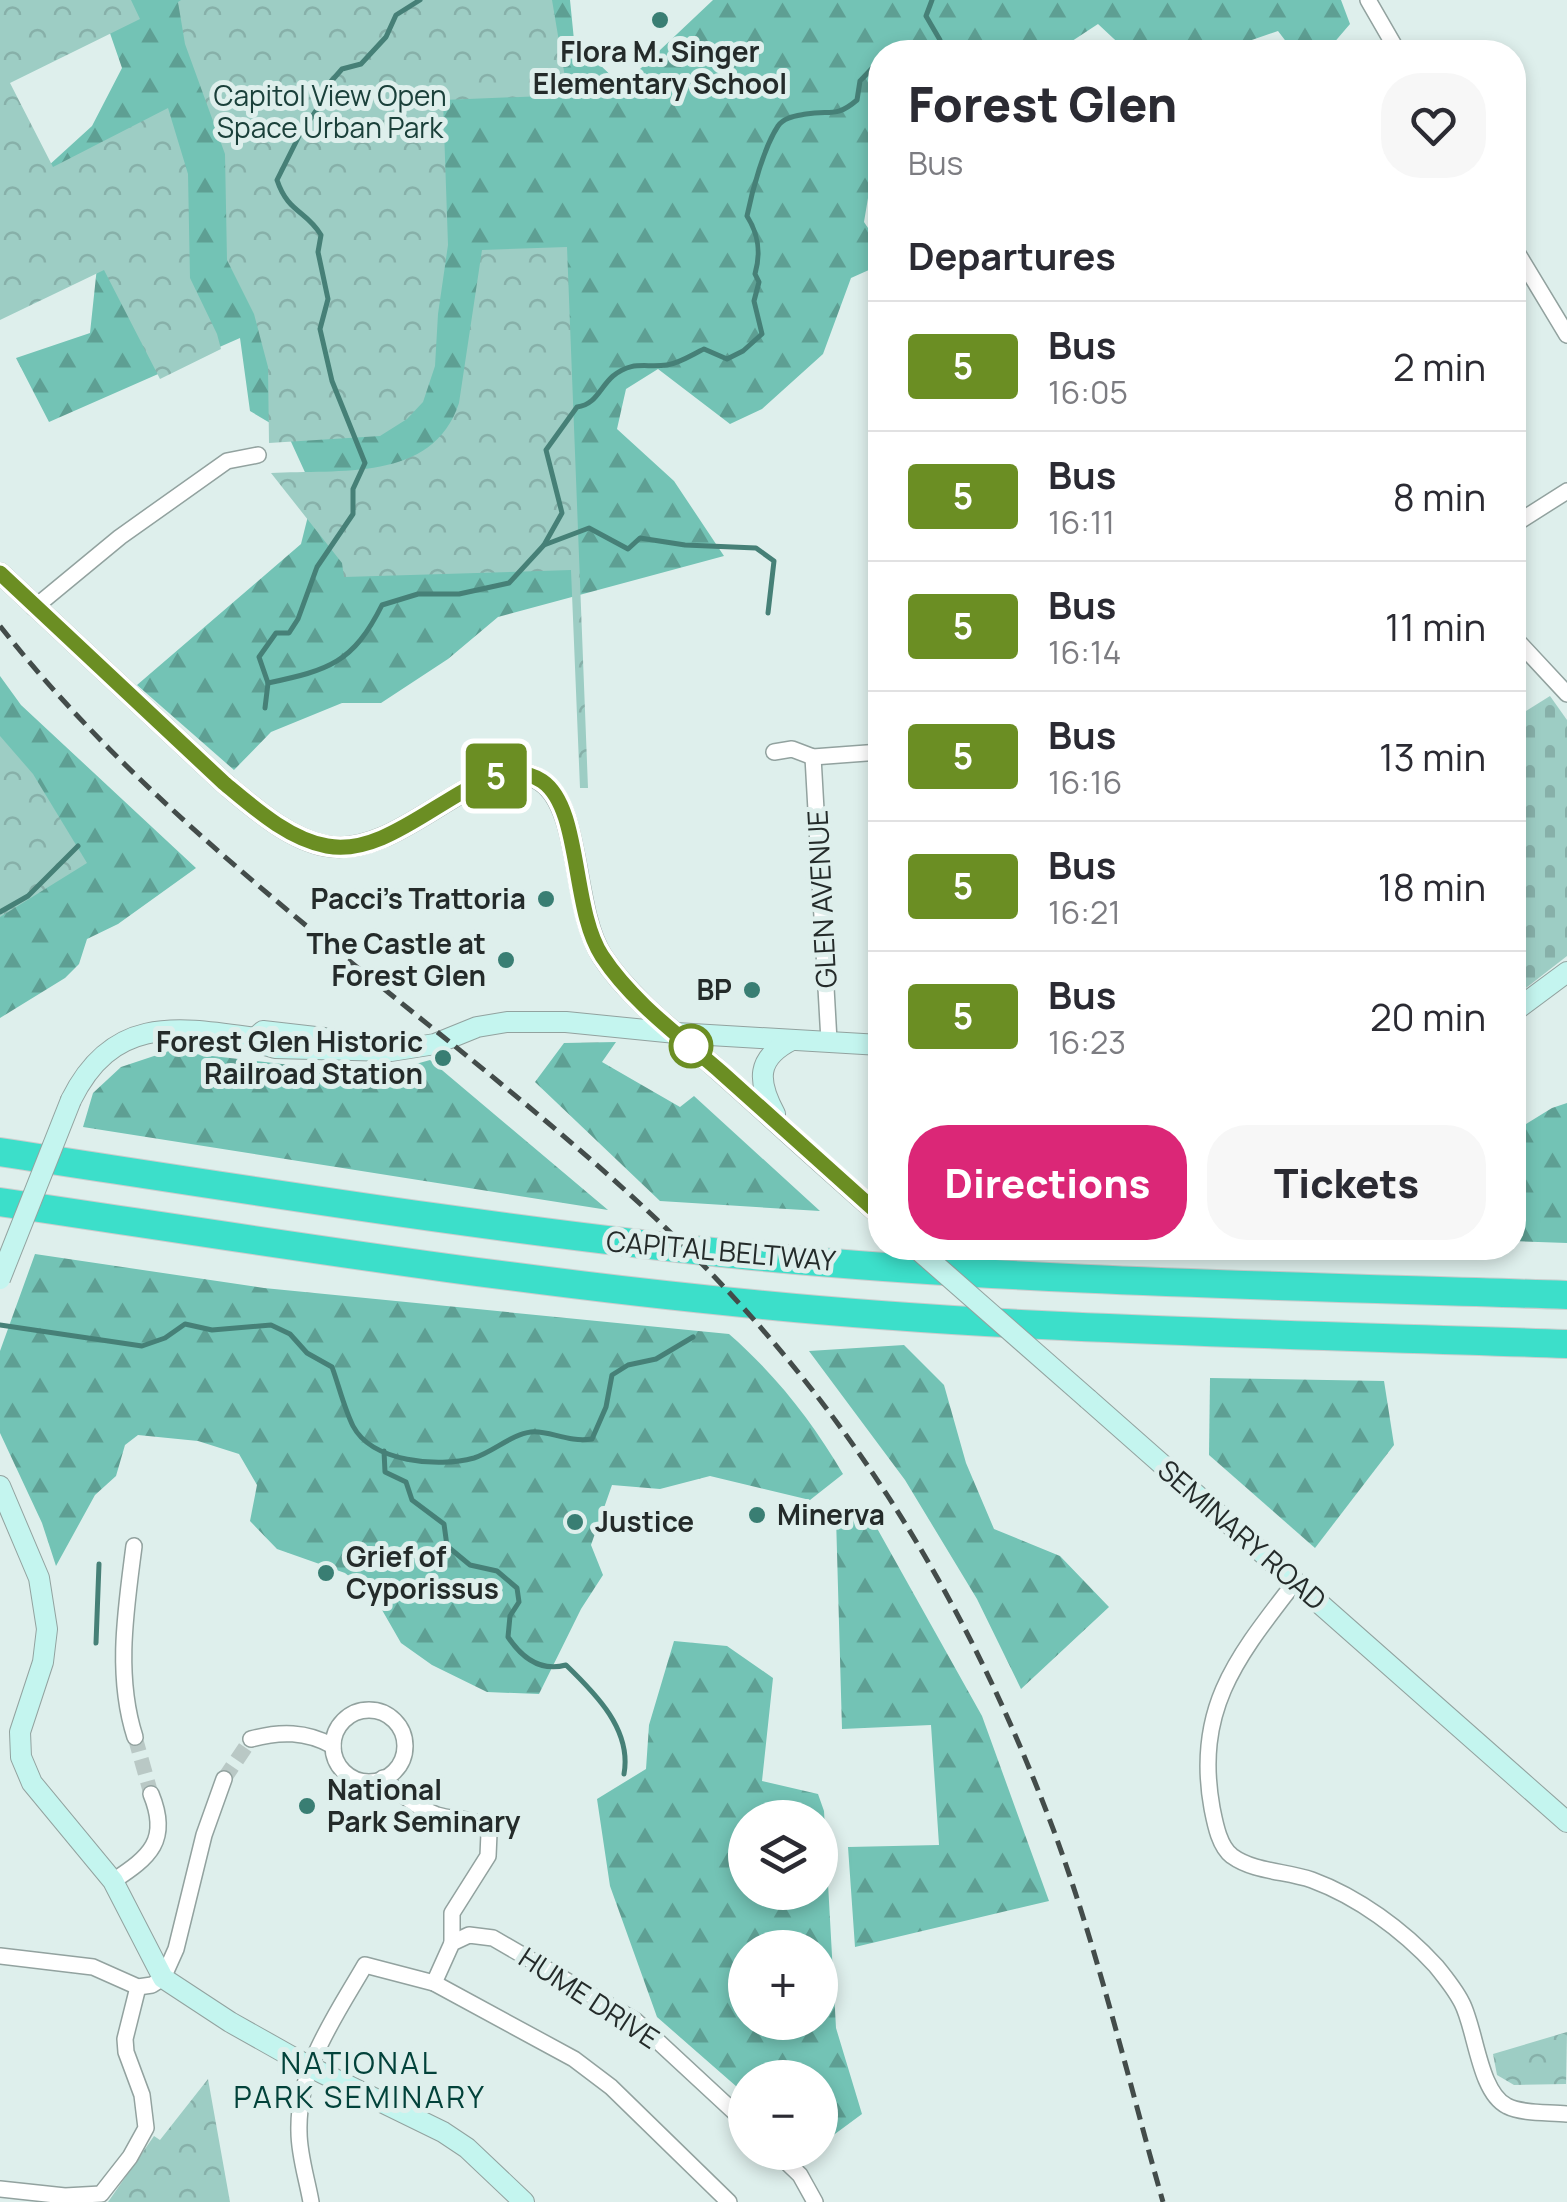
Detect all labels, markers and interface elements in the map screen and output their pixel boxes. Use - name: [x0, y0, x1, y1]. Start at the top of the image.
- marker: Flora M. Singer Elementary School: [649, 9, 671, 31]
- place label: Flora M. Singer Elementary School: [533, 32, 787, 102]
- text: Forest Glen: [908, 71, 1177, 136]
- button: heart: [1381, 73, 1486, 178]
- park label: Capitol View Open Space Urban Park: [213, 76, 447, 146]
- text: Bus: [908, 141, 963, 185]
- text: Departures: [908, 229, 1116, 281]
- text: Bus: [1048, 318, 1116, 370]
- text: 2 min: [1393, 340, 1486, 392]
- text: 5: [953, 342, 973, 390]
- text: 16:05: [1048, 370, 1128, 414]
- text: Bus: [1048, 448, 1116, 500]
- text: 8 min: [1393, 470, 1486, 522]
- text: 5: [953, 472, 973, 520]
- text: 16:11: [1048, 500, 1115, 544]
- text: Bus: [1048, 578, 1116, 630]
- text: 11 min: [1385, 600, 1486, 652]
- text: 5: [953, 602, 973, 650]
- text: 16:14: [1048, 630, 1121, 674]
- text: Bus: [1048, 708, 1116, 760]
- text: 13 min: [1379, 730, 1486, 782]
- text: 5: [953, 732, 973, 780]
- line badge: 5: [464, 744, 528, 808]
- text: 5: [486, 752, 506, 800]
- text: 16:16: [1048, 760, 1122, 804]
- street label: GLEN AVENUE: [797, 809, 845, 989]
- text: Bus: [1048, 838, 1116, 890]
- text: 18 min: [1378, 860, 1486, 912]
- text: 5: [953, 862, 973, 910]
- place label: Pacci's Trattoria: [311, 879, 526, 917]
- marker: Pacci's Trattoria: [535, 888, 557, 910]
- text: 16:21: [1048, 890, 1121, 934]
- place label: The Castle at Forest Glen: [306, 924, 486, 994]
- marker: The Castle at Forest Glen: [495, 949, 517, 971]
- text: Bus: [1048, 968, 1116, 1020]
- place label: BP: [696, 970, 732, 1008]
- marker: BP: [741, 979, 763, 1001]
- text: 20 min: [1370, 990, 1486, 1042]
- text: 5: [953, 992, 973, 1040]
- text: 16:23: [1048, 1020, 1126, 1064]
- place label: Forest Glen Historic Railroad Station: [156, 1022, 423, 1092]
- unlabelled marker: [670, 1025, 712, 1067]
- marker: Forest Glen Historic Railroad Station: [432, 1047, 454, 1069]
- button: Directions: [908, 1125, 1187, 1240]
- button: Tickets: [1207, 1125, 1486, 1240]
- street label: CAPITAL BELTWAY: [605, 1221, 838, 1279]
- street label: SEMINARY ROAD: [1150, 1451, 1335, 1618]
- place label: Minerva: [777, 1495, 885, 1533]
- place label: Justice: [595, 1502, 694, 1540]
- marker: Minerva: [746, 1504, 768, 1526]
- marker: Justice: [564, 1511, 586, 1533]
- place label: Grief of Cyporissus: [346, 1537, 499, 1607]
- marker: Grief of Cyporissus: [315, 1562, 337, 1584]
- place label: National Park Seminary: [327, 1770, 521, 1840]
- marker: National Park Seminary: [296, 1795, 318, 1817]
- map controls: [728, 1800, 838, 2170]
- button: layers: [728, 1800, 838, 1910]
- button: +: [728, 1930, 838, 2040]
- street label: HUME DRIVE: [512, 1938, 667, 2057]
- district label: NATIONAL PARK SEMINARY: [234, 2042, 486, 2117]
- button: −: [728, 2060, 838, 2170]

